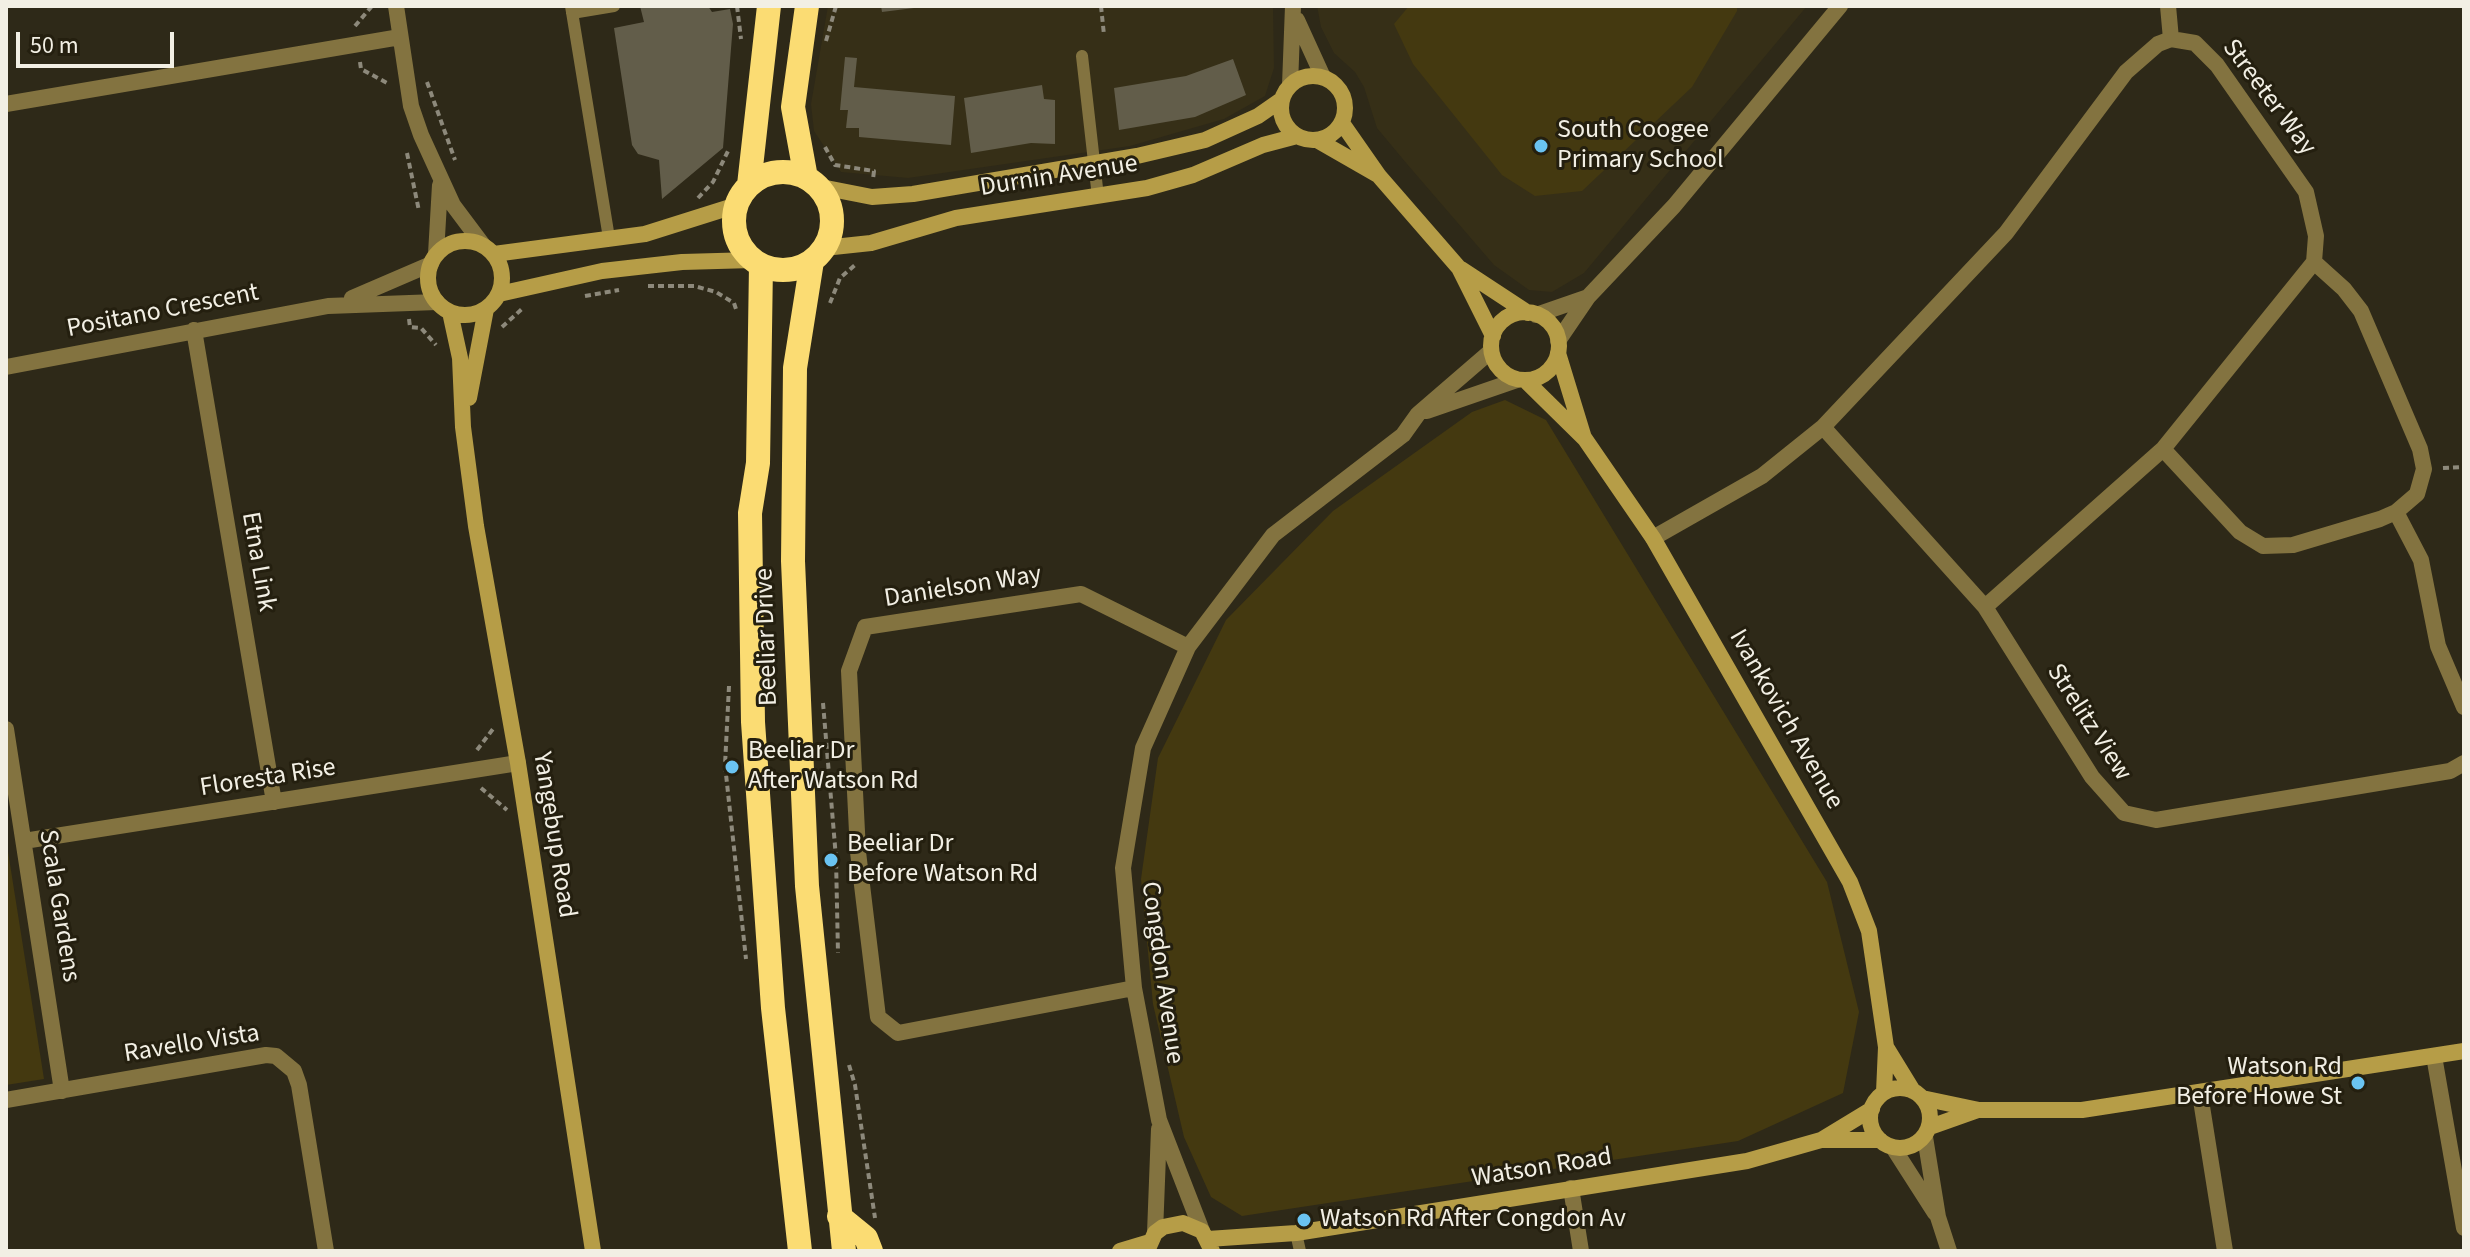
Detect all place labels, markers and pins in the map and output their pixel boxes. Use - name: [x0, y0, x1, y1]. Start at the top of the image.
- place label: South Coogee Primary School: [1557, 115, 1724, 176]
- marker: South Coogee Primary School: [1532, 137, 1550, 155]
- place label: Beeliar Dr After Watson Rd: [748, 736, 919, 798]
- marker: Beeliar Dr After Watson Rd: [723, 758, 741, 776]
- place label: Beeliar Dr Before Watson Rd: [847, 829, 1038, 890]
- marker: Beeliar Dr Before Watson Rd: [822, 851, 840, 869]
- place label: Watson Rd Before Howe St: [2176, 1052, 2342, 1114]
- marker: Watson Rd Before Howe St: [2349, 1074, 2367, 1092]
- place label: Watson Rd After Congdon Av: [1320, 1204, 1626, 1236]
- marker: Watson Rd After Congdon Av: [1295, 1211, 1313, 1229]

